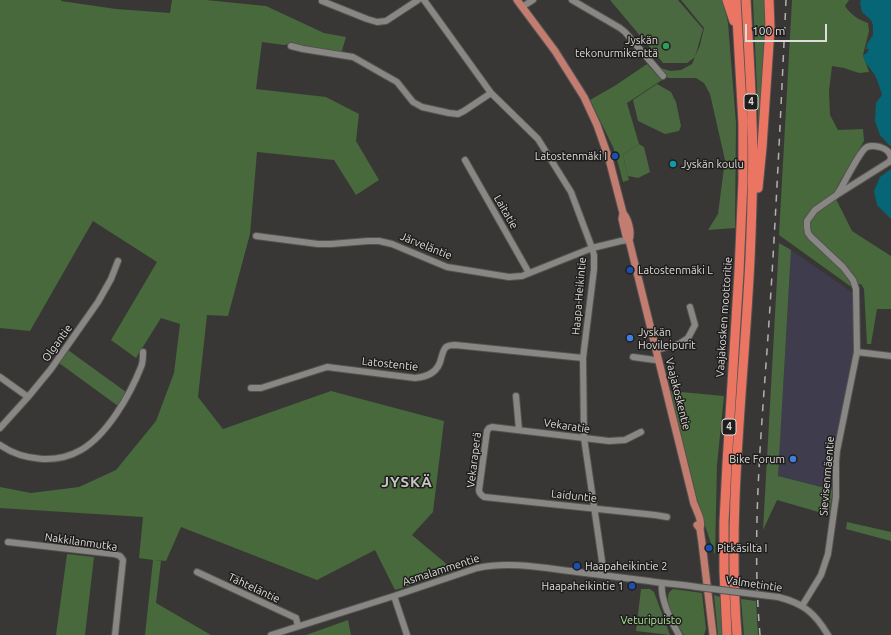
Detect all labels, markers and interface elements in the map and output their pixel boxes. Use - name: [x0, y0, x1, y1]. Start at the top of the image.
- scale bar: [747, 16, 829, 42]
- text: 100 m: [752, 24, 785, 37]
- place label: Jyskän tekonurmikenttä: [575, 33, 658, 59]
- marker: Jyskän tekonurmikenttä: [661, 41, 671, 51]
- road number: 4: [744, 94, 758, 110]
- place label: Latostenmäki I: [535, 149, 607, 163]
- marker: Latostenmäki I: [610, 151, 620, 161]
- place label: Jyskän koulu: [681, 157, 744, 171]
- marker: Jyskän koulu: [668, 159, 678, 169]
- street label: Laitatie: [491, 193, 521, 231]
- street label: Järveläntie: [398, 230, 454, 262]
- street label: Haapa-Heikintie: [569, 256, 589, 336]
- street label: Vaajakosken moottoritie: [713, 256, 735, 378]
- place label: Latostenmäki L: [638, 263, 713, 277]
- marker: Latostenmäki L: [625, 265, 635, 275]
- street label: Olgantie: [39, 322, 75, 364]
- place label: Jyskän Hovileipurit: [638, 325, 696, 351]
- marker: Jyskän Hovileipurit: [625, 333, 635, 343]
- street label: Latostentie: [361, 354, 419, 374]
- street label: Vaajakoskentie: [663, 357, 693, 431]
- street label: Vekaratie: [543, 416, 591, 436]
- road number: 4: [722, 419, 736, 435]
- street label: Vekaraperä: [464, 431, 484, 489]
- street label: Sievisenmäentie: [817, 435, 837, 517]
- place label: Bike Forum: [729, 452, 785, 466]
- marker: Bike Forum: [788, 454, 798, 464]
- district label: JYSKÄ: [381, 473, 433, 491]
- street label: Laiduntie: [550, 487, 598, 505]
- street label: Nakkilanmutka: [44, 530, 118, 554]
- place label: Pitkäsilta I: [717, 541, 767, 555]
- marker: Pitkäsilta I: [704, 543, 714, 553]
- street label: Asmalammentie: [401, 551, 481, 589]
- place label: Haapaheikintie 2: [585, 559, 667, 573]
- marker: Haapaheikintie 2: [572, 561, 582, 571]
- street label: Tähteläntie: [226, 570, 282, 606]
- street label: Valmetintie: [725, 573, 783, 595]
- place label: Haapaheikintie 1: [542, 579, 624, 593]
- marker: Haapaheikintie 1: [627, 581, 637, 591]
- park label: Veturipuisto: [620, 613, 682, 627]

